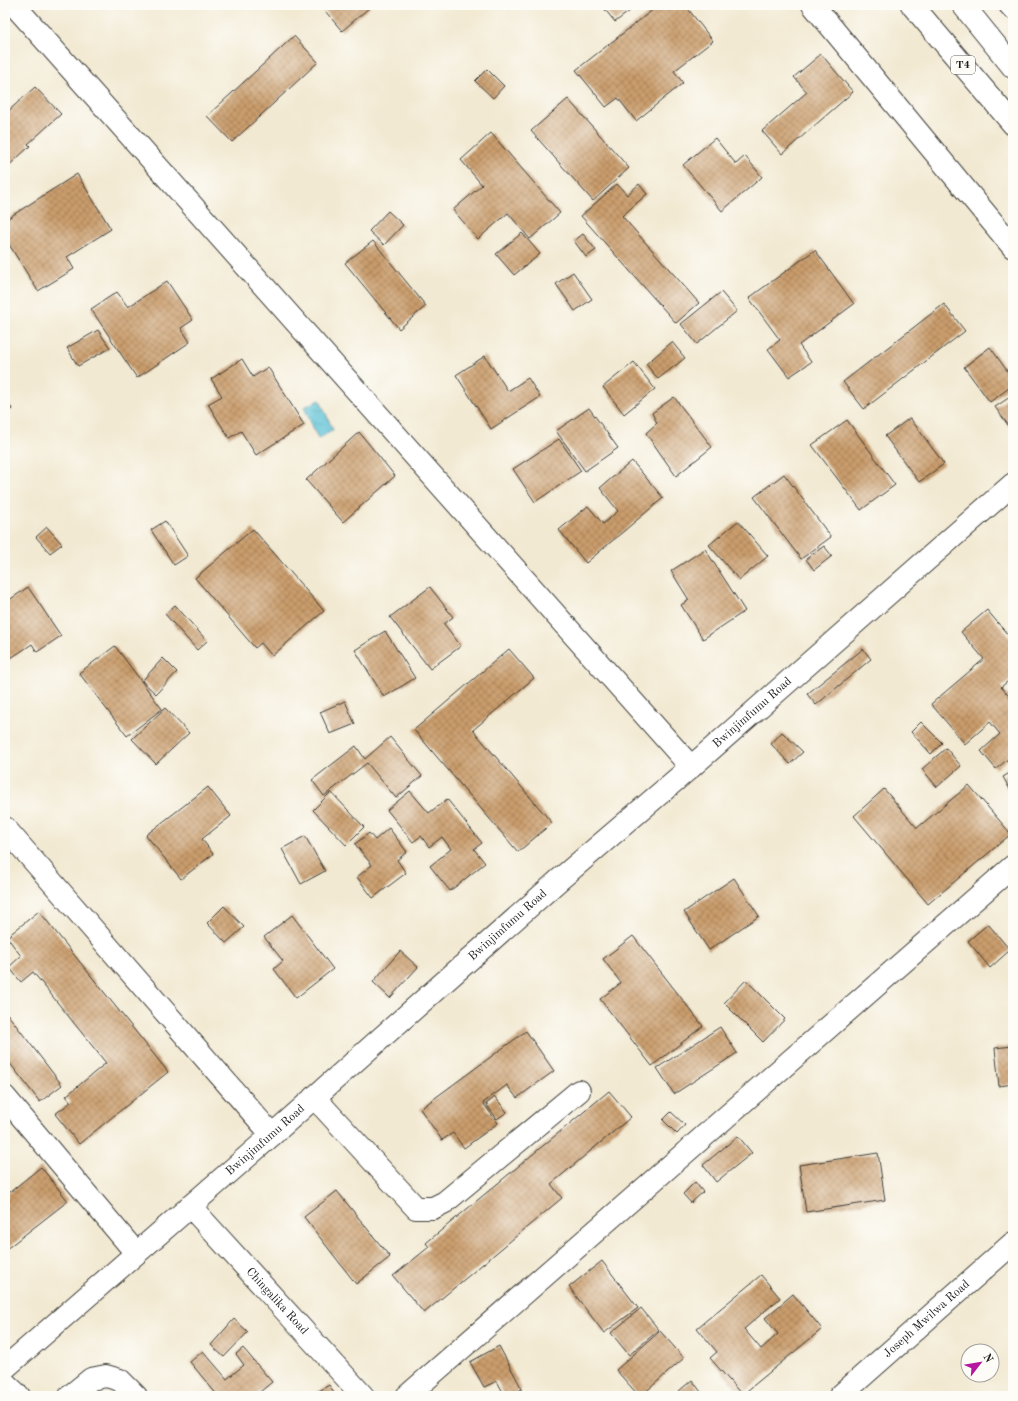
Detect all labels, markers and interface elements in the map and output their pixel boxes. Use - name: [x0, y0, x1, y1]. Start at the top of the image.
- road number: T4: [951, 56, 975, 74]
- street label: Bwinjimfumu Road: [711, 675, 794, 751]
- street label: Bwinjimfumu Road: [466, 888, 549, 963]
- street label: Bwinjimfumu Road: [224, 1103, 307, 1178]
- street label: Chingalika Road: [244, 1266, 310, 1337]
- street label: Joseph Mwilwa Road: [882, 1278, 972, 1360]
- north arrow: [960, 1343, 1000, 1383]
- text: N: [980, 1352, 994, 1366]

